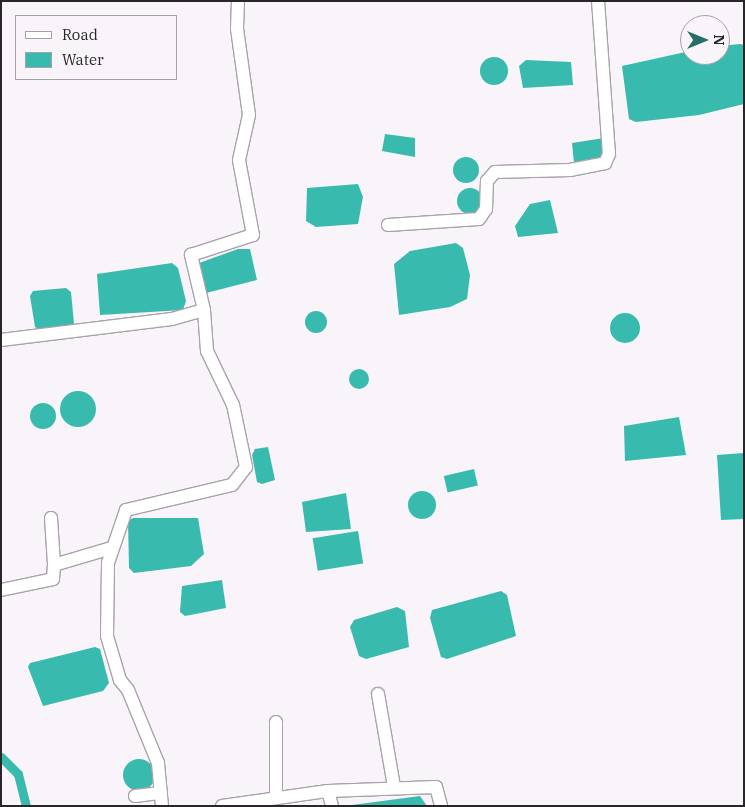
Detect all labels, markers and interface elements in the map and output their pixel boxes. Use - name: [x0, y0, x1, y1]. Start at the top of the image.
- legend: [15, 15, 178, 80]
- north arrow: [680, 15, 730, 65]
- text: Road: [62, 25, 98, 44]
- text: N: [710, 34, 728, 46]
- text: Water: [62, 50, 104, 69]

